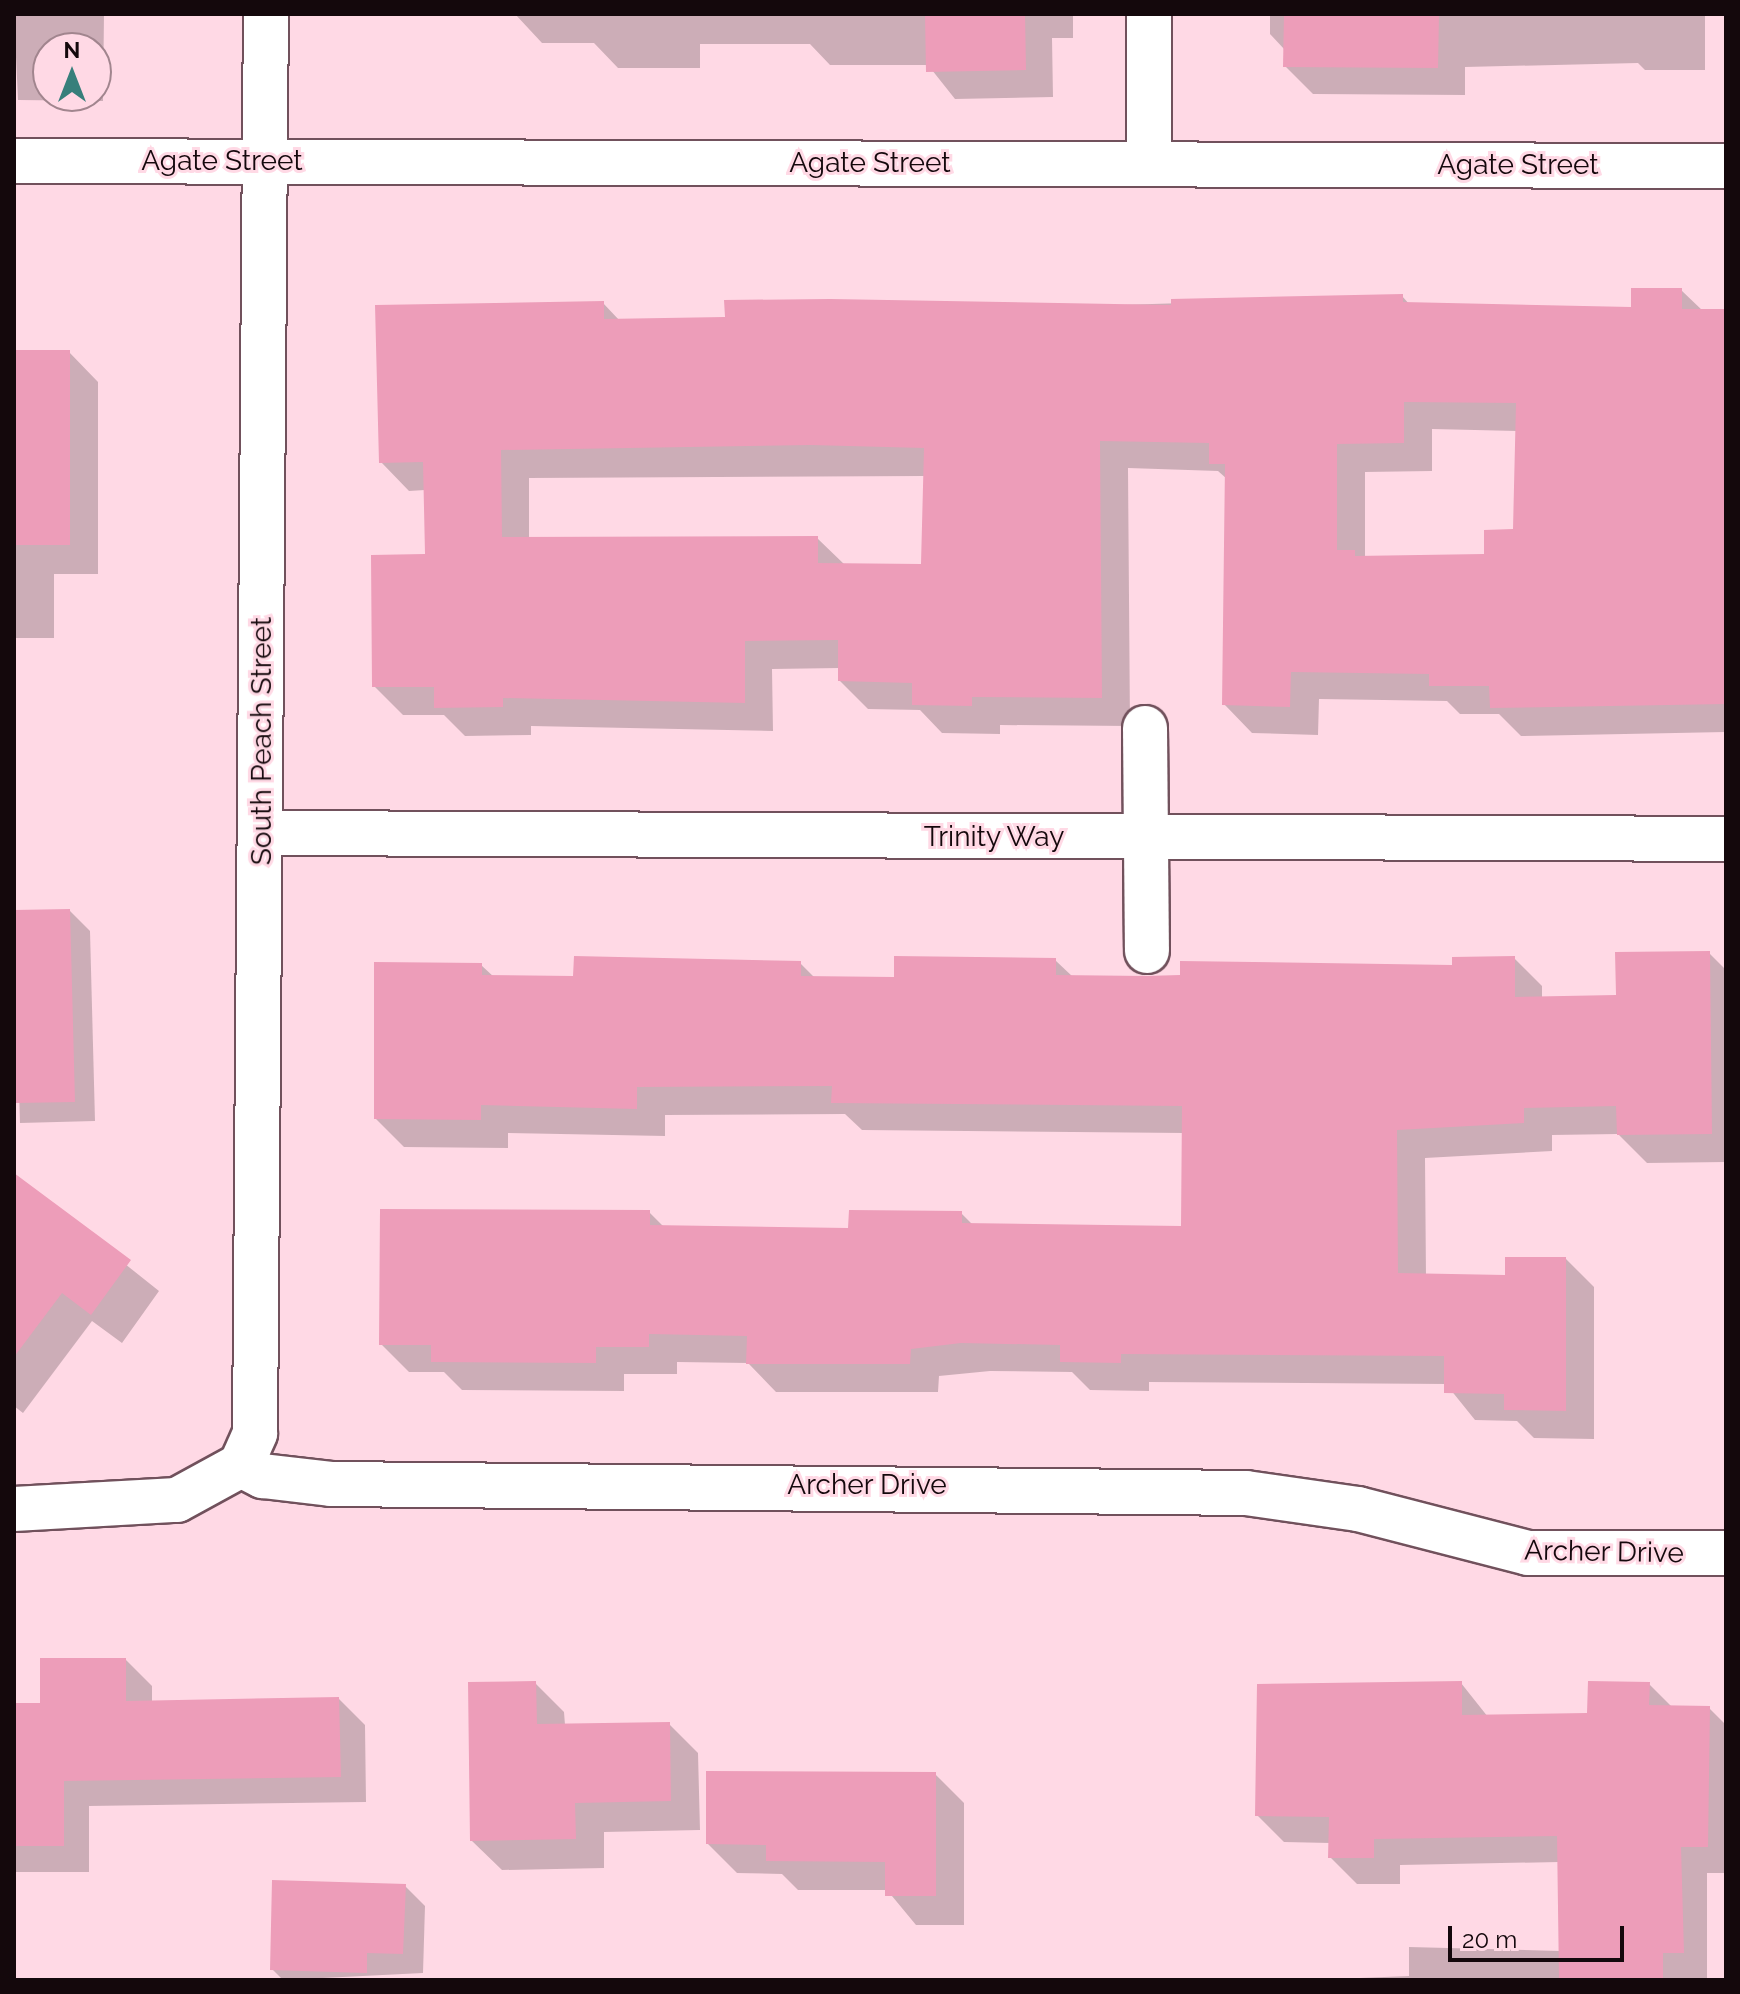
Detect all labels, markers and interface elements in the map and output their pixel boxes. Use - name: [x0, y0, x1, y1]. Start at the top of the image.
- north arrow: [32, 32, 112, 112]
- text: N: [64, 37, 80, 63]
- street label: Agate Street: [141, 144, 303, 178]
- street label: Agate Street: [789, 146, 951, 180]
- street label: Agate Street: [1437, 148, 1599, 182]
- street label: South Peach Street: [245, 617, 279, 865]
- street label: Trinity Way: [923, 820, 1065, 854]
- street label: Archer Drive: [787, 1468, 947, 1502]
- street label: Archer Drive: [1524, 1534, 1684, 1570]
- scale bar: [1452, 1910, 1628, 1960]
- text: 20 m: [1462, 1925, 1517, 1954]

